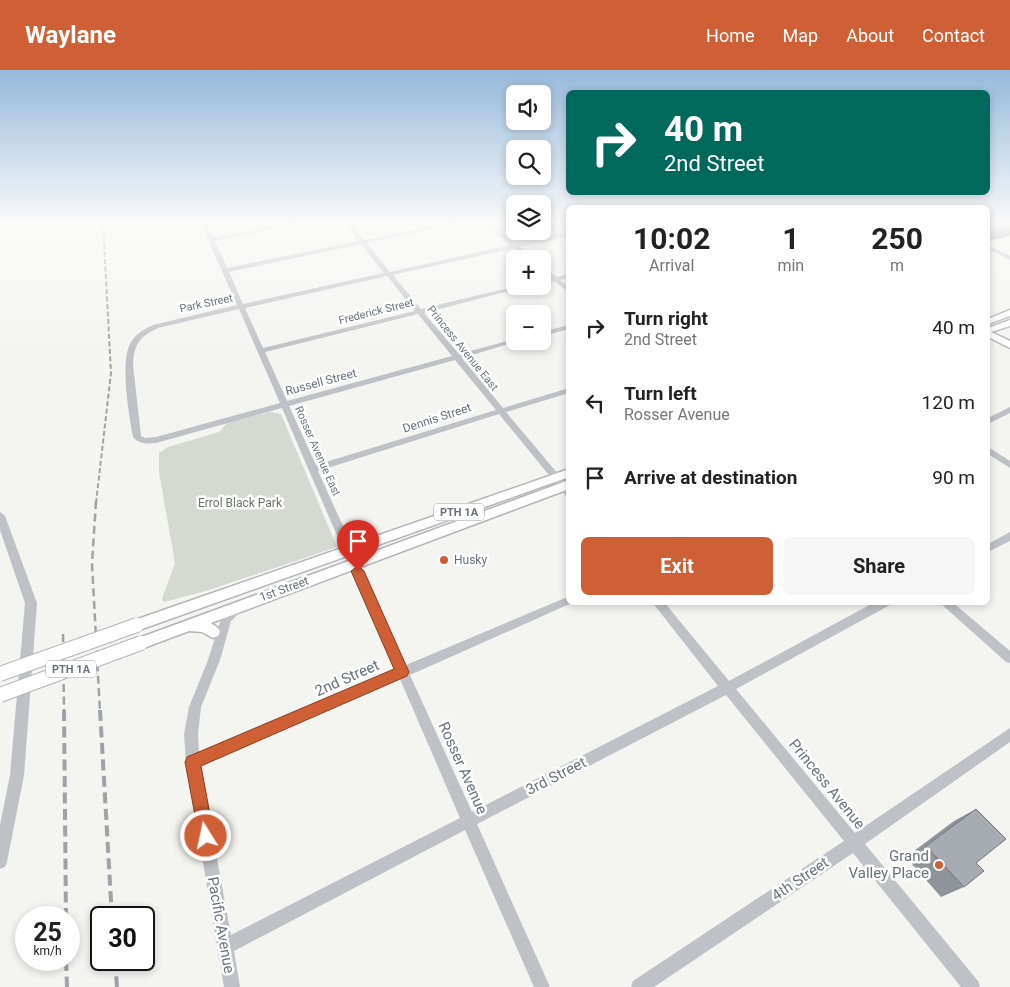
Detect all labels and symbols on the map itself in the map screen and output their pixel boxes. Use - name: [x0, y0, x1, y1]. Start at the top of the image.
- street label: Park Street: [178, 291, 234, 315]
- street label: Frederick Street: [337, 296, 415, 327]
- street label: Princess Avenue East: [424, 303, 501, 394]
- street label: Russell Street: [284, 366, 358, 398]
- street label: Dennis Street: [401, 400, 473, 436]
- street label: Rosser Avenue East: [292, 404, 343, 498]
- park label: Errol Black Park: [198, 496, 283, 510]
- road number: PTH 1A: [434, 504, 484, 521]
- pin: [337, 520, 379, 571]
- place label: Husky: [454, 553, 487, 567]
- marker: Husky: [438, 554, 450, 566]
- street label: 1st Street: [257, 574, 311, 604]
- street label: 2nd Street: [312, 656, 382, 700]
- road number: PTH 1A: [46, 660, 96, 678]
- street label: Rosser Avenue: [435, 719, 491, 817]
- street label: Princess Avenue: [785, 735, 869, 833]
- street label: 3rd Street: [523, 753, 589, 799]
- position arrow: [179, 809, 231, 861]
- place label: Grand Valley Place: [849, 847, 929, 882]
- street label: 4th Street: [768, 853, 832, 905]
- marker: Grand Valley Place: [933, 859, 945, 871]
- street label: Pacific Avenue: [204, 875, 238, 975]
- speed limit sign: 30: [90, 906, 155, 971]

